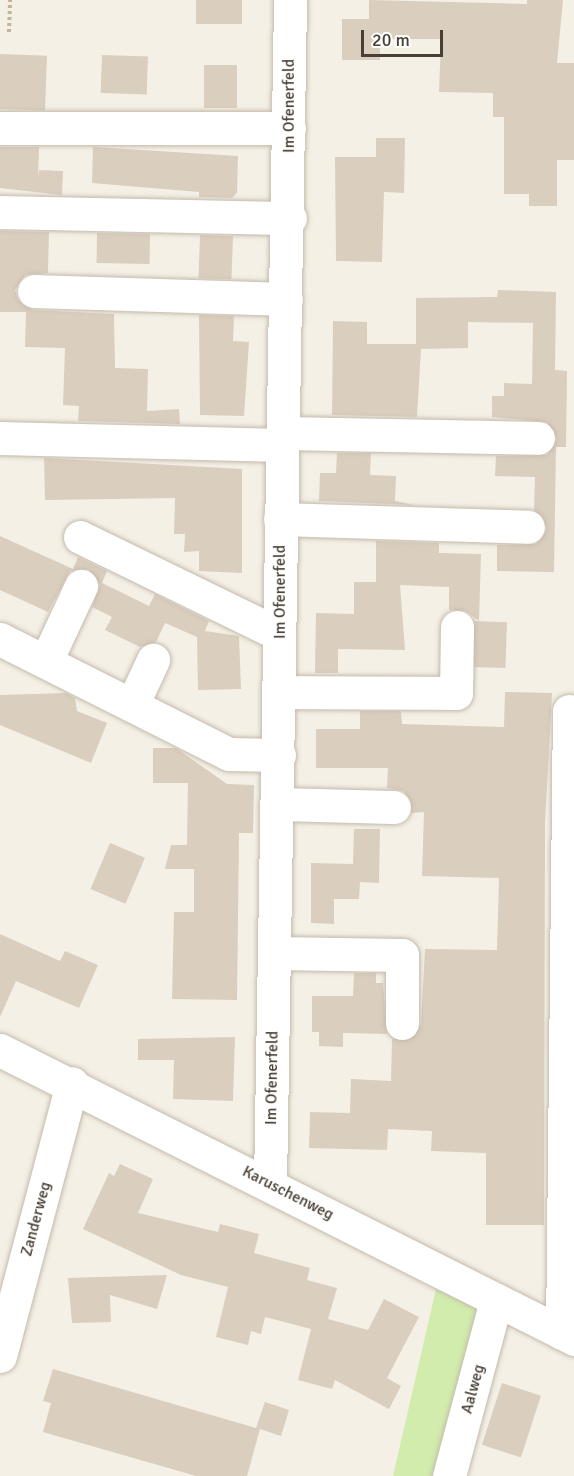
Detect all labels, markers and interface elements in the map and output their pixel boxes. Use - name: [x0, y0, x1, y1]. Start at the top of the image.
- scale bar: [364, 18, 446, 56]
- text: 20 m: [372, 29, 410, 51]
- street label: Im Ofenerfeld: [279, 59, 299, 153]
- street label: Im Ofenerfeld: [270, 545, 290, 639]
- street label: Im Ofenerfeld: [262, 1031, 282, 1125]
- street label: Karuschenweg: [239, 1162, 337, 1224]
- street label: Zanderweg: [17, 1180, 55, 1258]
- street label: Aalweg: [457, 1362, 489, 1416]

